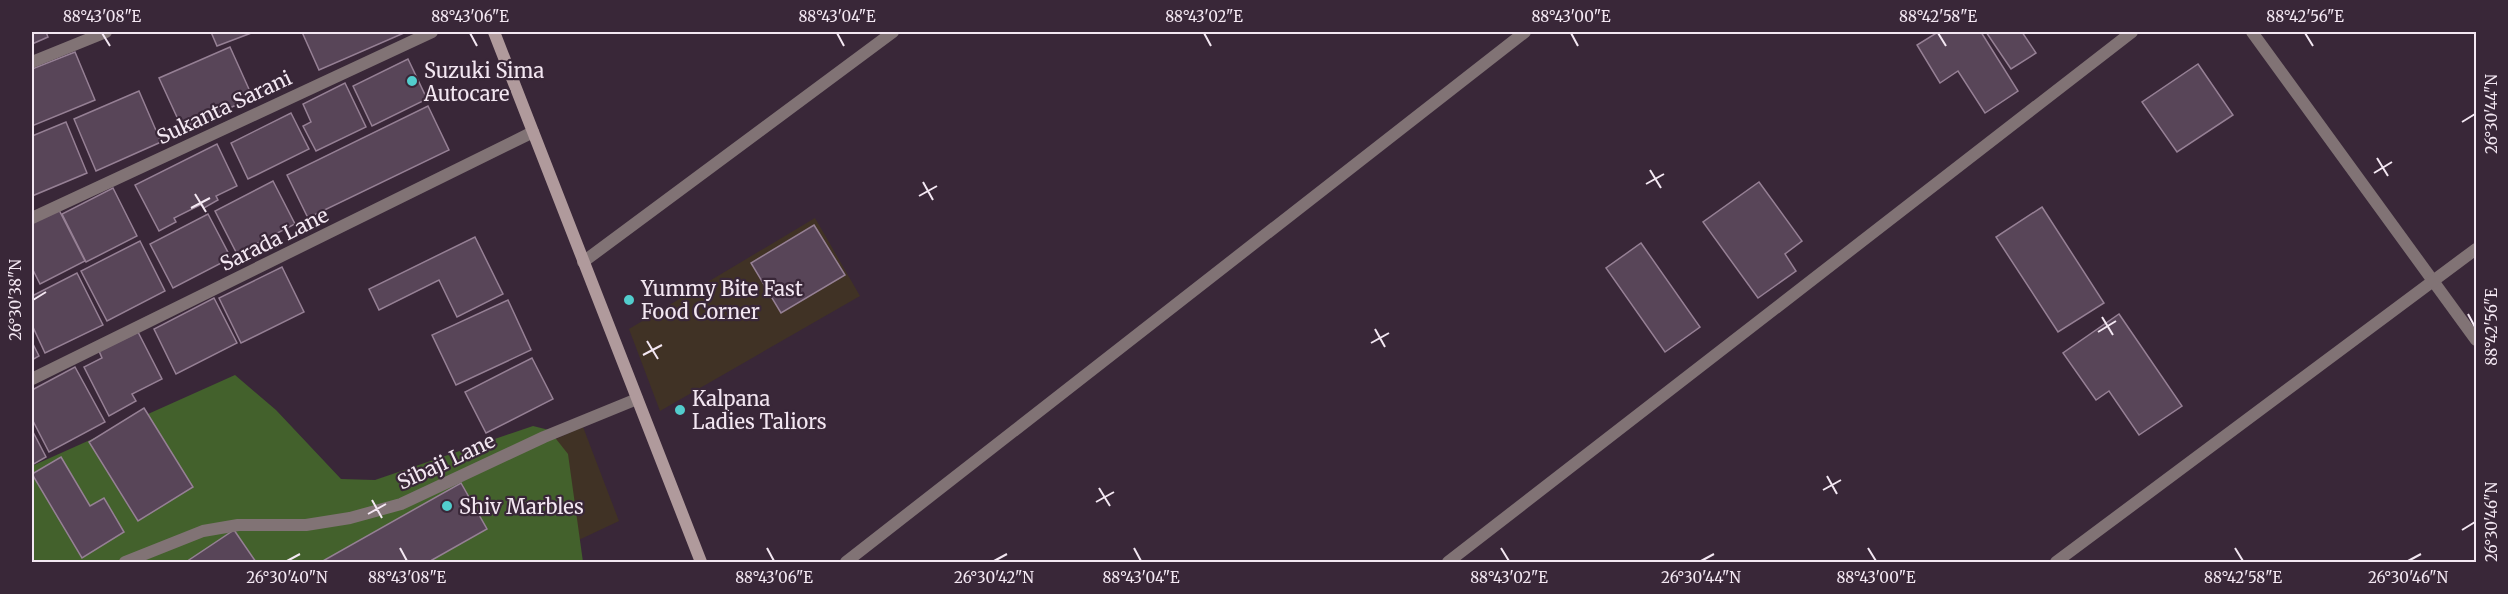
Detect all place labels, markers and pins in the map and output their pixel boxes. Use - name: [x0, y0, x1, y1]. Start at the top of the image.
- place label: Suzuki Sima Autocare: [423, 58, 544, 106]
- marker: Suzuki Sima Autocare: [405, 74, 419, 88]
- place label: Yummy Bite Fast Food Corner: [640, 276, 803, 324]
- marker: Yummy Bite Fast Food Corner: [622, 293, 636, 307]
- place label: Kalpana Ladies Taliors: [692, 386, 827, 434]
- marker: Kalpana Ladies Taliors: [673, 403, 687, 417]
- place label: Shiv Marbles: [459, 494, 584, 519]
- marker: Shiv Marbles: [440, 499, 454, 513]

